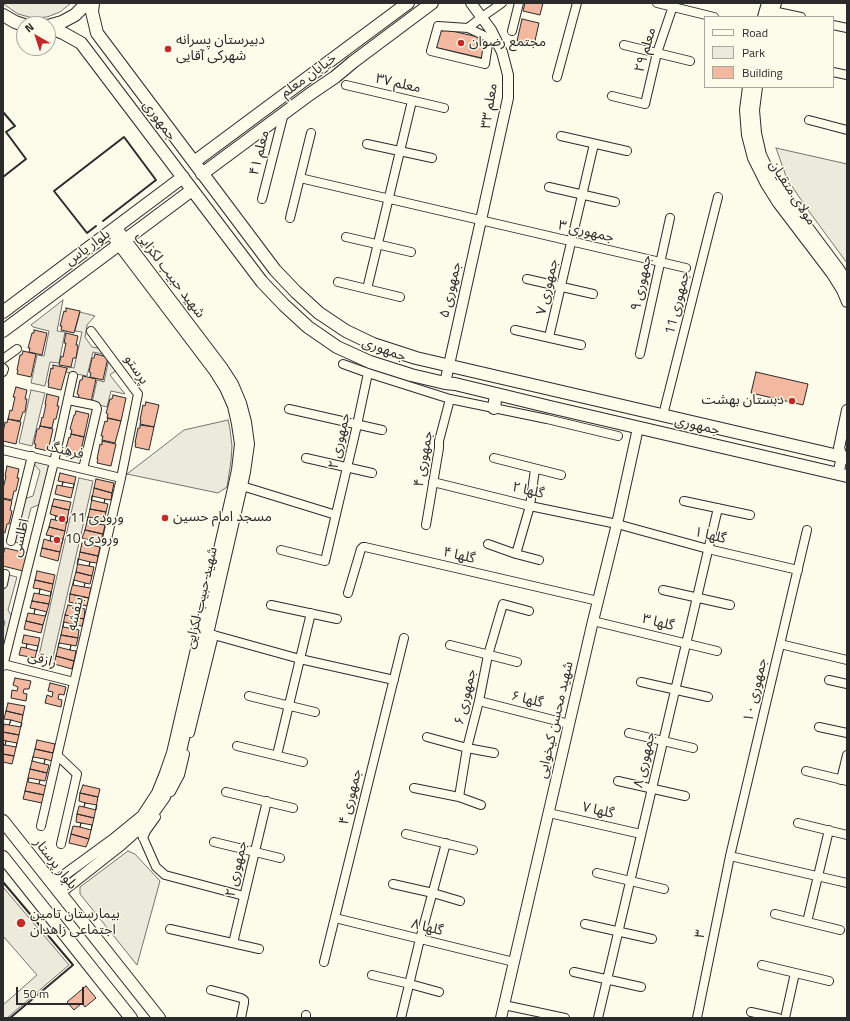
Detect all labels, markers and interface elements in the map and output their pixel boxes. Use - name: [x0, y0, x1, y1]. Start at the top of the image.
- north arrow: [16, 16, 56, 56]
- legend: [704, 16, 834, 88]
- text: N: [21, 19, 37, 36]
- text: Road: [742, 23, 768, 42]
- street label: معلم ۲۹: [632, 26, 660, 74]
- place label: دبیرستان پسرانه شهرکی آقایی: [176, 33, 265, 66]
- place label: مجتمع رضوان: [469, 35, 546, 51]
- marker: مجتمع رضوان: [456, 38, 466, 48]
- text: Park: [742, 43, 765, 62]
- marker: دبیرستان پسرانه شهرکی آقایی: [163, 44, 173, 54]
- street label: خیابان معلم: [278, 50, 340, 102]
- text: Building: [742, 63, 783, 82]
- street label: معلم ۳۷: [374, 71, 422, 97]
- street label: معلم ۳۳: [478, 82, 502, 130]
- street label: جمهوری: [139, 98, 179, 144]
- street label: معلم ۴۱: [246, 129, 274, 177]
- street label: مولای متقیان: [765, 157, 819, 229]
- street label: جمهوری ۳: [556, 217, 616, 247]
- street label: بلوار یاس: [62, 226, 114, 270]
- street label: شهید حبیب لکزایی: [132, 228, 208, 322]
- street label: جمهوری ۹: [628, 253, 656, 313]
- street label: جمهوری ۷: [533, 257, 563, 317]
- street label: جمهوری ۵: [436, 260, 466, 320]
- street label: جمهوری 11: [662, 270, 694, 336]
- street label: جمهوری: [360, 334, 408, 366]
- street label: پرستو: [120, 352, 152, 388]
- place label: دبستان بهشت: [702, 393, 784, 409]
- marker: دبستان بهشت: [787, 396, 797, 406]
- street label: جمهوری ۲: [325, 411, 355, 471]
- street label: جمهوری: [673, 413, 721, 439]
- street label: جمهوری ۴: [411, 430, 437, 488]
- street label: فرهنگ: [45, 439, 85, 463]
- street label: گلها ۲: [510, 479, 546, 503]
- place label: مسجد امام حسین: [173, 510, 272, 526]
- place label: ورودی 11: [70, 511, 124, 527]
- marker: مسجد امام حسین: [160, 513, 170, 523]
- marker: ورودی 11: [57, 514, 67, 524]
- street label: اطلسی: [8, 517, 34, 559]
- street label: گلها ۱: [692, 524, 728, 548]
- place label: ورودی 10: [65, 532, 119, 548]
- marker: ورودی 10: [52, 535, 62, 545]
- street label: گلها ۴: [441, 544, 477, 568]
- street label: شهید حبیب لکزایی: [182, 545, 222, 651]
- street label: بنفشه: [64, 595, 88, 633]
- street label: گلها ۳: [640, 611, 676, 635]
- street label: رازقی: [26, 648, 58, 672]
- street label: جمهوری ۱۰: [741, 656, 771, 724]
- street label: شهید محسن کیخوایی: [534, 660, 578, 780]
- street label: جمهوری ۶: [451, 667, 481, 727]
- street label: گلها ۶: [509, 688, 545, 712]
- street label: جمهوری ۸: [630, 730, 660, 790]
- street label: جمهوری ۴: [336, 767, 366, 827]
- street label: گلها ۷: [580, 799, 616, 823]
- street label: بلوار پرستار: [30, 835, 80, 893]
- street label: جمهوری ۲: [222, 839, 252, 899]
- place label: بیمارستان تامین اجتماعی زاهدان: [30, 907, 120, 940]
- street label: گلها ۸: [409, 916, 445, 940]
- marker: بیمارستان تامین اجتماعی زاهدان: [15, 917, 27, 929]
- street label: ۳: [692, 928, 710, 940]
- scale bar: [18, 979, 86, 1005]
- text: 50 m: [23, 984, 49, 1003]

